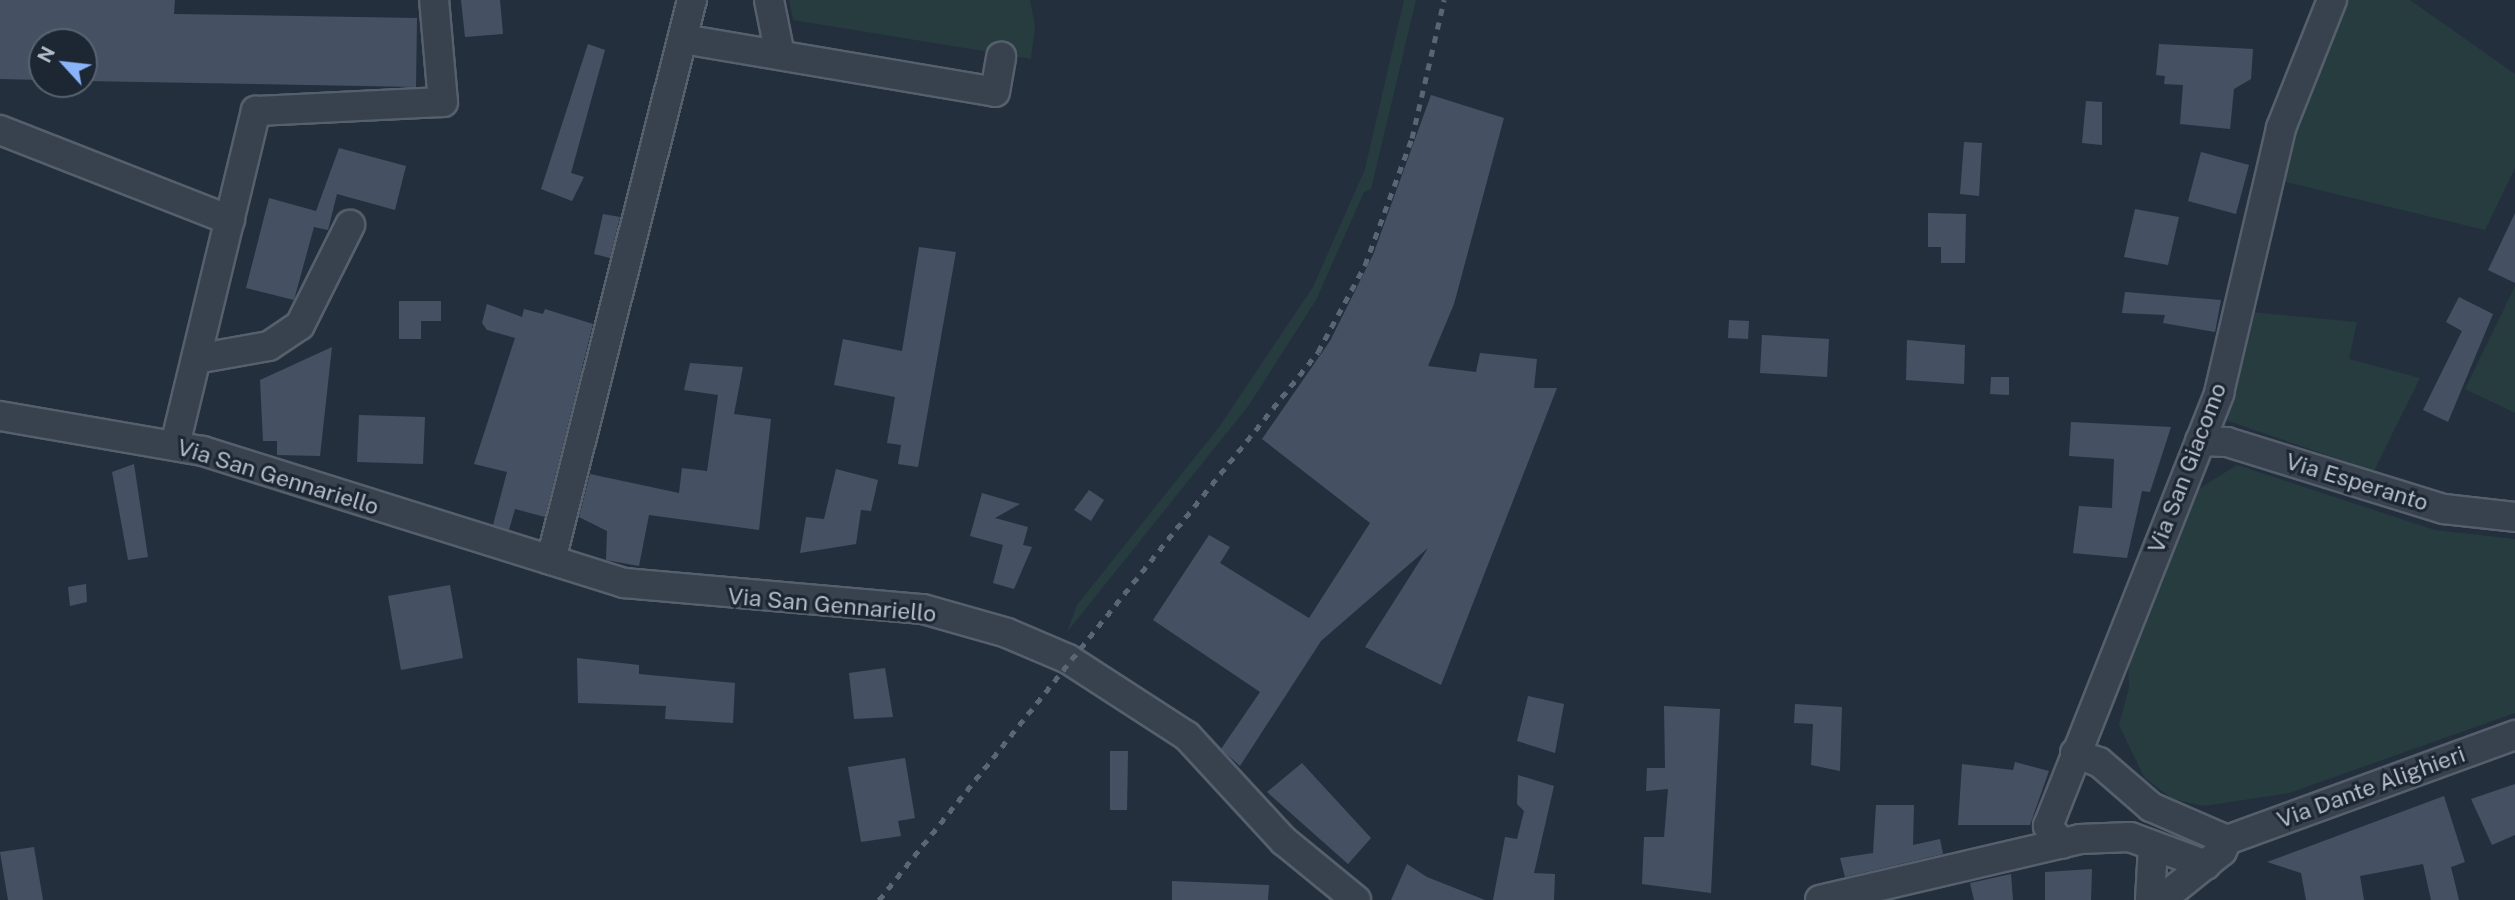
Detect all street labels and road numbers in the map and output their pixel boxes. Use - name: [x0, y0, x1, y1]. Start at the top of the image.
- street label: Via San Giacomo: [2142, 379, 2232, 557]
- street label: Via San Gennariello: [174, 433, 382, 521]
- street label: Via Esperanto: [2282, 447, 2432, 517]
- street label: Via San Gennariello: [727, 582, 937, 628]
- street label: Via Dante Alighieri: [2273, 740, 2469, 834]

